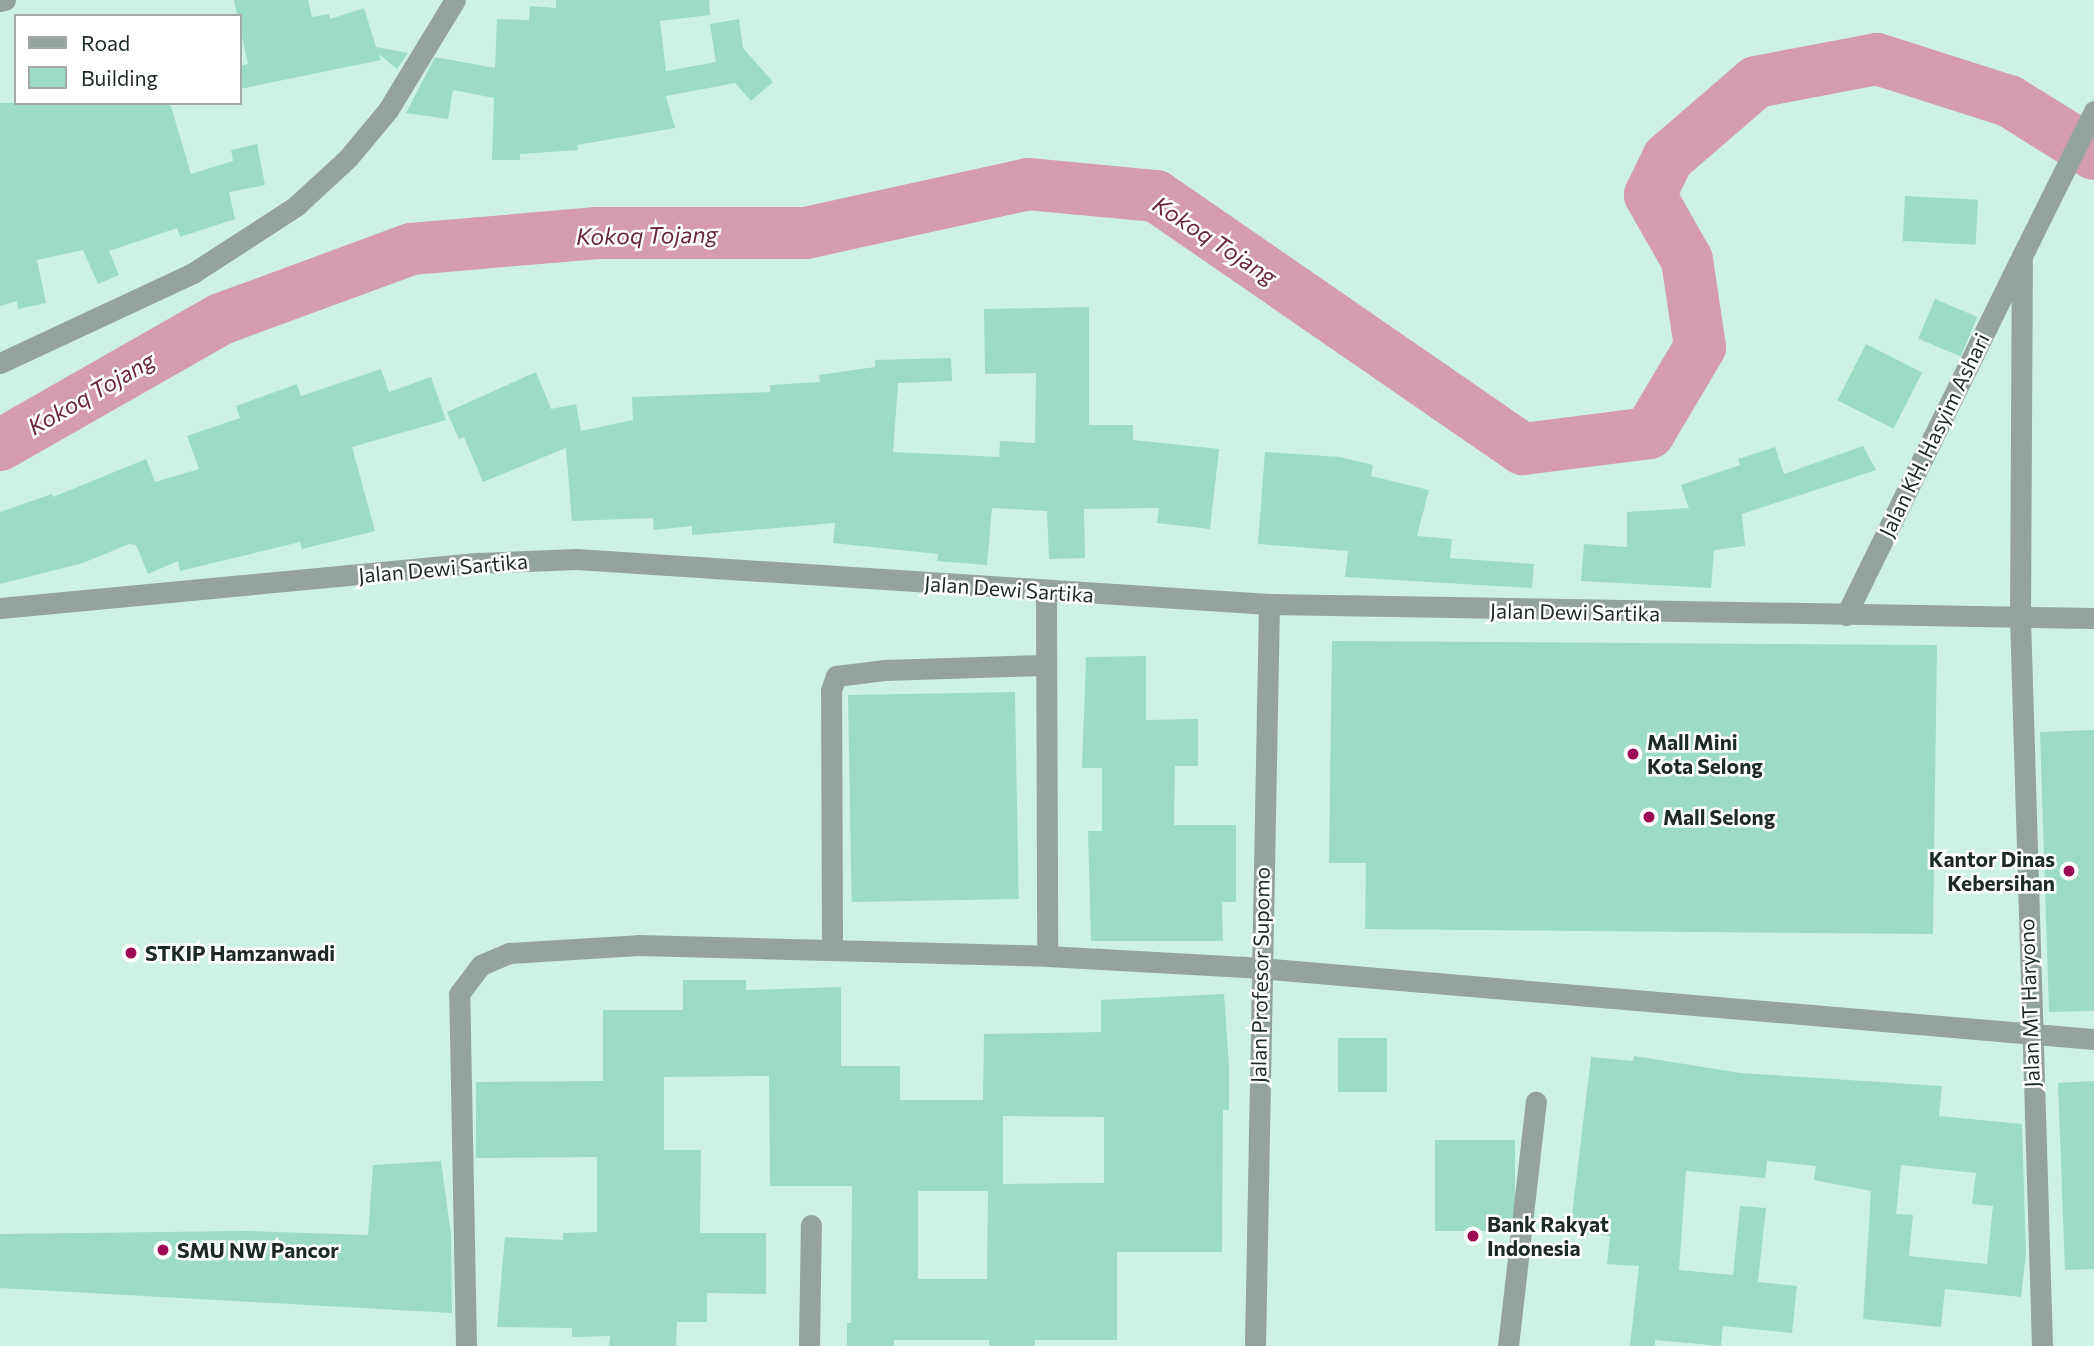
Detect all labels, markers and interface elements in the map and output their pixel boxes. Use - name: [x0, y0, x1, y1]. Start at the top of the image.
- legend: [14, 14, 242, 105]
- text: Road: [81, 30, 130, 55]
- text: Building: [81, 65, 158, 90]
- water label: Kokoq Tojang: [1148, 190, 1282, 290]
- water label: Kokoq Tojang: [576, 220, 718, 250]
- street label: Jalan KH. Hasyim Ashari: [1874, 329, 1994, 541]
- water label: Kokoq Tojang: [23, 346, 159, 440]
- street label: Jalan Dewi Sartika: [357, 548, 529, 588]
- street label: Jalan Dewi Sartika: [923, 571, 1095, 607]
- street label: Jalan Dewi Sartika: [1490, 598, 1660, 626]
- place label: Mall Mini Kota Selong: [1647, 729, 1763, 779]
- marker: Mall Mini Kota Selong: [1625, 746, 1641, 762]
- place label: Mall Selong: [1663, 804, 1775, 830]
- marker: Mall Selong: [1641, 809, 1657, 825]
- place label: Kantor Dinas Kebersihan: [1929, 846, 2055, 896]
- marker: Kantor Dinas Kebersihan: [2061, 863, 2077, 879]
- street label: Jalan Profesor Supomo: [1246, 867, 1274, 1083]
- street label: Jalan MT Haryono: [2013, 918, 2045, 1088]
- place label: STKIP Hamzanwadi: [145, 940, 335, 966]
- marker: STKIP Hamzanwadi: [123, 945, 139, 961]
- place label: Bank Rakyat Indonesia: [1487, 1211, 1609, 1261]
- marker: Bank Rakyat Indonesia: [1465, 1228, 1481, 1244]
- place label: SMU NW Pancor: [177, 1237, 339, 1263]
- marker: SMU NW Pancor: [155, 1242, 171, 1258]

